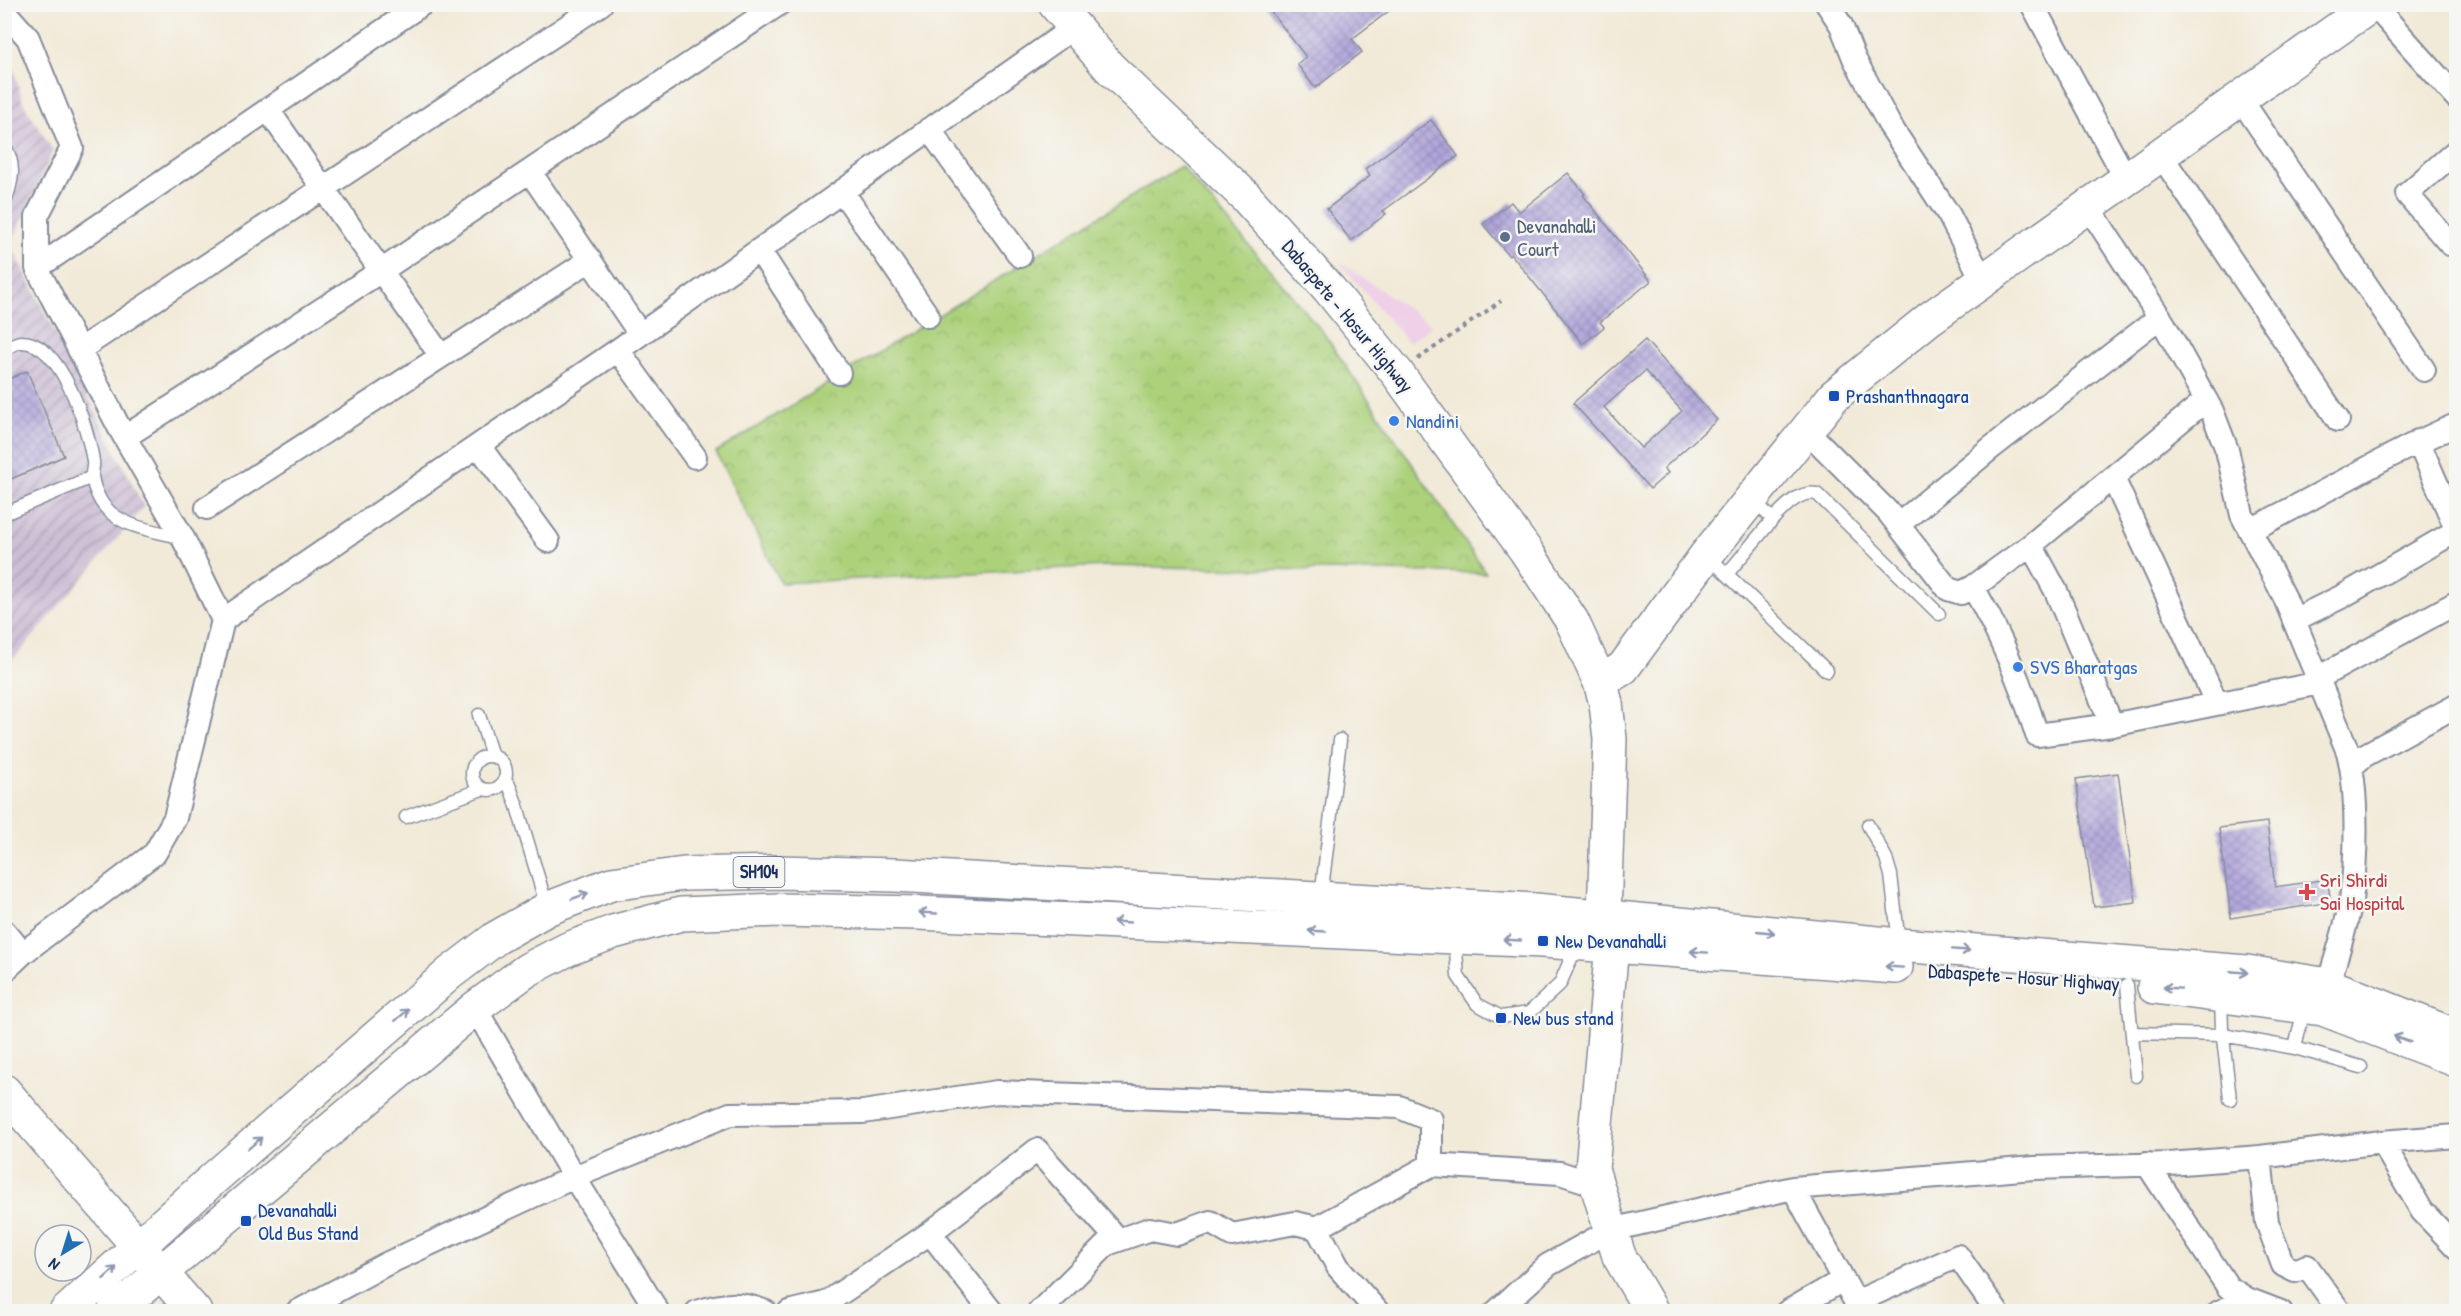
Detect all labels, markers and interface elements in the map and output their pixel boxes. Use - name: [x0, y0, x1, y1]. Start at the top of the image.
- place label: Devanahalli Court: [1517, 212, 1597, 262]
- marker: Devanahalli Court: [1498, 230, 1512, 244]
- street label: Dabaspete - Hosur Highway: [1276, 234, 1420, 398]
- place label: Prashanthnagara: [1846, 382, 1969, 409]
- marker: Prashanthnagara: [1827, 389, 1841, 403]
- place label: Nandini: [1406, 407, 1459, 434]
- marker: Nandini: [1387, 414, 1401, 428]
- place label: SVS Bharatgas: [2030, 653, 2138, 680]
- marker: SVS Bharatgas: [2011, 660, 2025, 674]
- road number: SH104: [734, 857, 784, 887]
- place label: Sri Shirdi Sai Hospital: [2320, 866, 2405, 916]
- marker: Sri Shirdi Sai Hospital: [2298, 883, 2316, 901]
- one-way arrow: [571, 890, 589, 901]
- one-way arrow: [918, 908, 938, 919]
- one-way arrow: [1113, 916, 1133, 927]
- one-way arrow: [1308, 925, 1328, 936]
- place label: New Devanahalli: [1555, 927, 1667, 954]
- one-way arrow: [1756, 927, 1776, 938]
- one-way arrow: [1502, 934, 1522, 945]
- marker: New Devanahalli: [1536, 934, 1550, 948]
- one-way arrow: [1950, 945, 1970, 956]
- one-way arrow: [1690, 946, 1710, 957]
- street label: Dabaspete - Hosur Highway: [1927, 956, 2121, 997]
- one-way arrow: [1884, 961, 1904, 972]
- one-way arrow: [2228, 967, 2248, 978]
- one-way arrow: [2162, 983, 2182, 994]
- place label: New bus stand: [1513, 1004, 1613, 1031]
- one-way arrow: [394, 1008, 409, 1022]
- marker: New bus stand: [1494, 1011, 1508, 1025]
- one-way arrow: [2393, 1032, 2412, 1043]
- one-way arrow: [247, 1136, 262, 1150]
- place label: Devanahalli Old Bus Stand: [258, 1196, 358, 1246]
- marker: Devanahalli Old Bus Stand: [239, 1214, 253, 1228]
- north arrow: [33, 1223, 93, 1283]
- text: N: [43, 1253, 64, 1276]
- one-way arrow: [102, 1266, 117, 1280]

